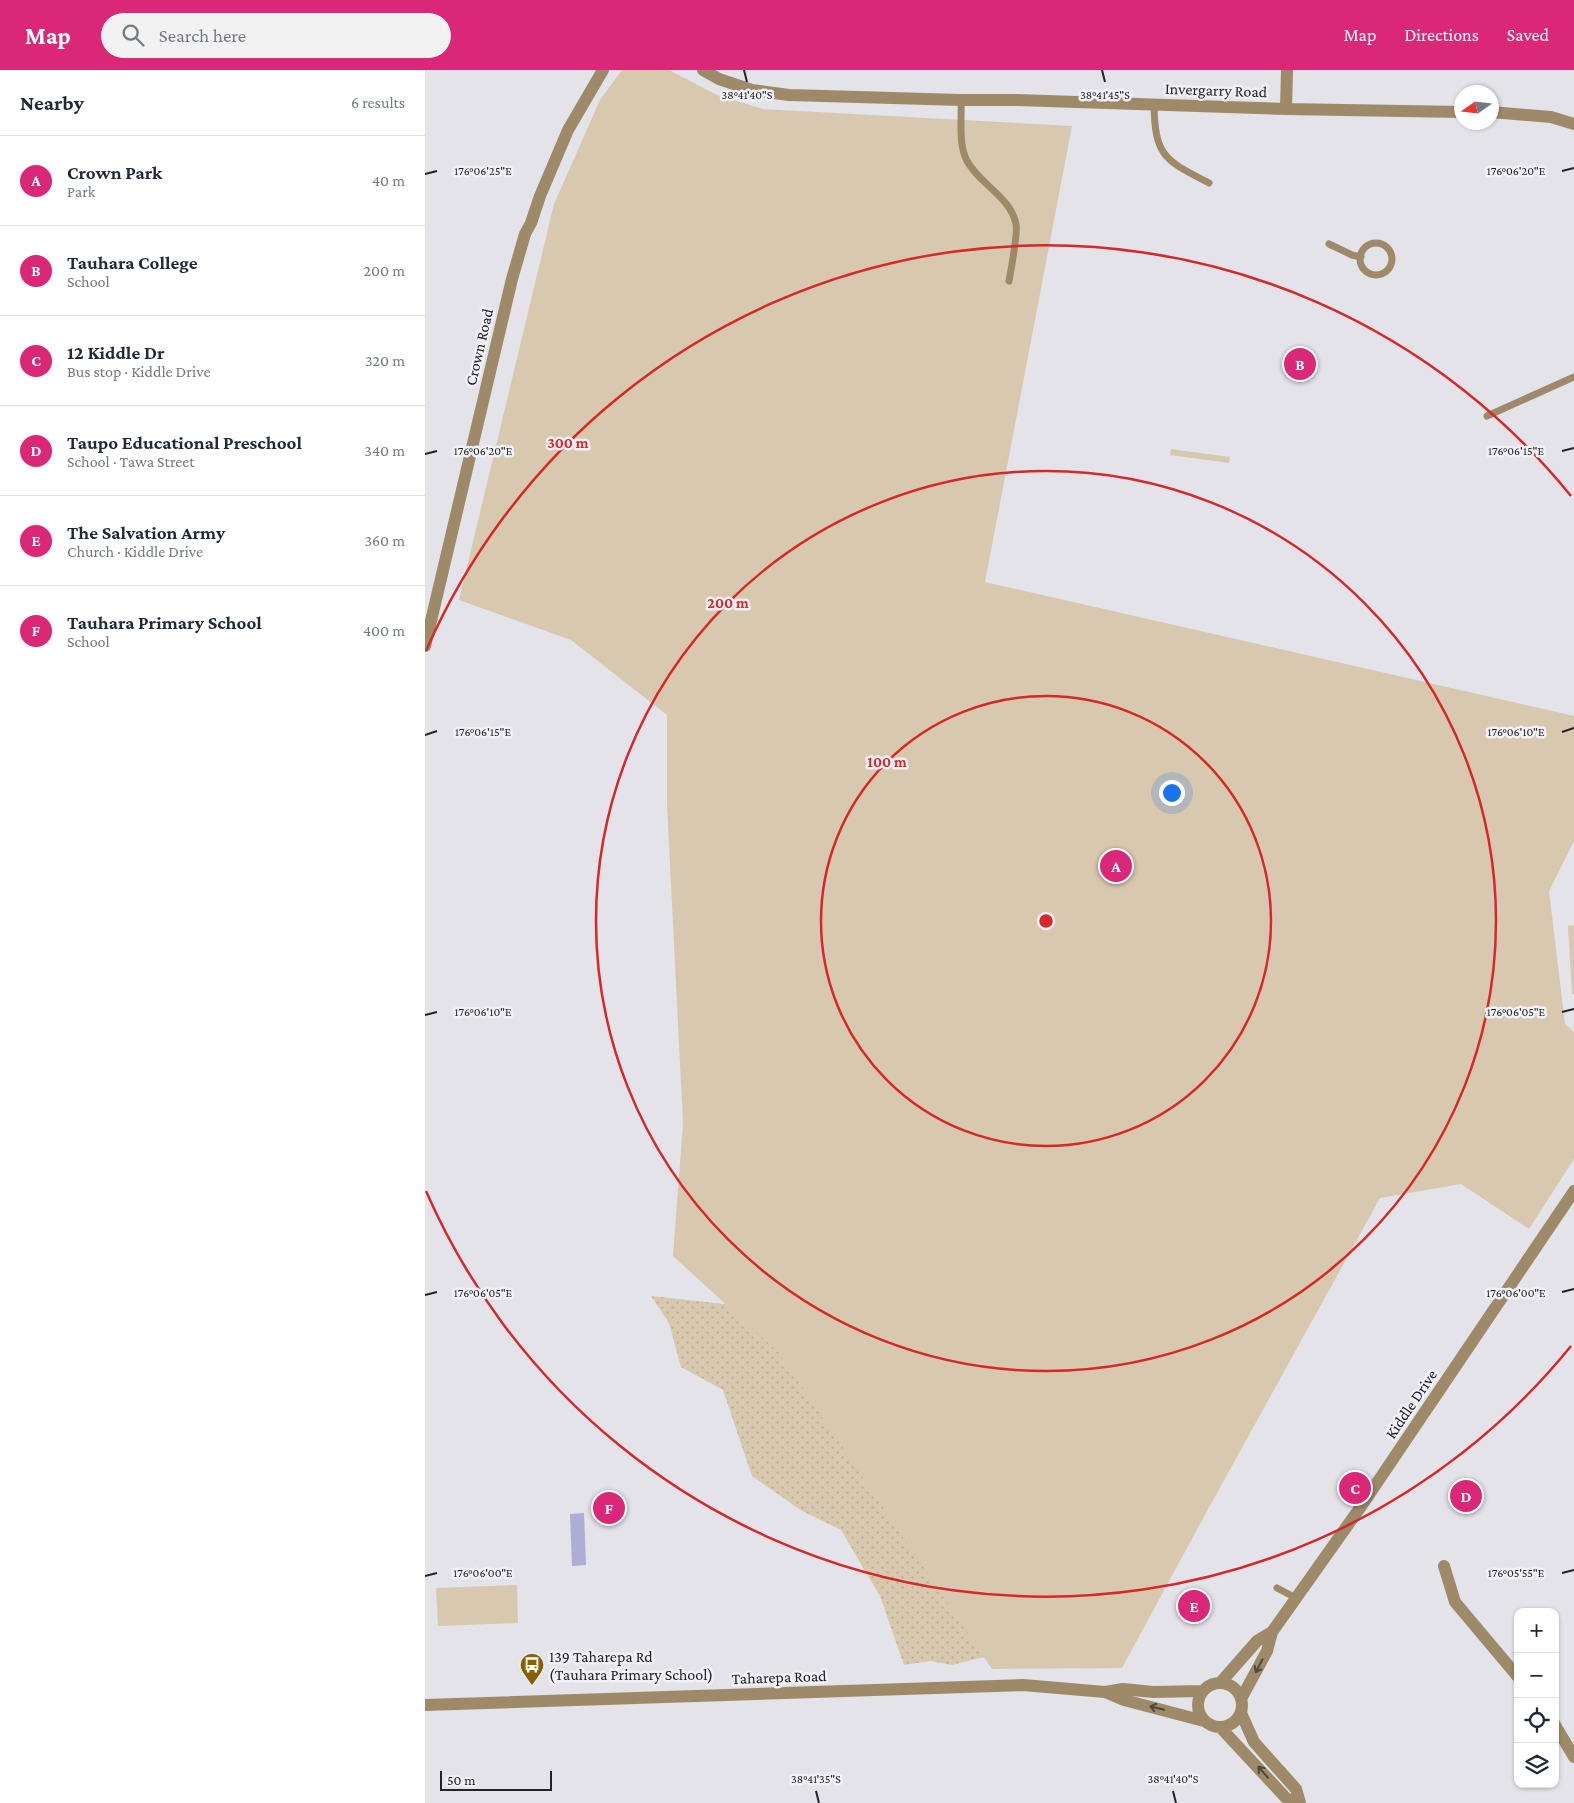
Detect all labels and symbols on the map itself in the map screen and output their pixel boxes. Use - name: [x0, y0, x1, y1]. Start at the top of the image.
- street label: Invergarry Road: [1165, 80, 1268, 101]
- north arrow: [1454, 85, 1499, 130]
- text: 38°41'40"S: [722, 88, 773, 102]
- text: 38°41'45"S: [1080, 88, 1130, 102]
- text: 176°06'25"E: [454, 164, 512, 178]
- text: 176°06'20"E: [1487, 164, 1546, 178]
- street label: Crown Road: [462, 306, 496, 387]
- pin: B: [1284, 345, 1316, 383]
- text: 300 m: [547, 435, 589, 451]
- text: 176°06'20"E: [454, 444, 513, 458]
- text: 176°06'15"E: [1488, 444, 1544, 458]
- text: 200 m: [707, 595, 749, 611]
- text: 176°06'15"E: [455, 725, 511, 739]
- text: 176°06'10"E: [1488, 725, 1545, 739]
- text: 100 m: [867, 754, 907, 770]
- your location: [1159, 780, 1185, 806]
- pin: A: [1100, 847, 1132, 885]
- centre of rings: [1037, 912, 1055, 930]
- text: 176°06'10"E: [455, 1005, 512, 1019]
- text: 176°06'05"E: [1487, 1005, 1546, 1019]
- text: 176°06'05"E: [454, 1286, 513, 1300]
- text: 176°06'00"E: [1486, 1286, 1546, 1300]
- street label: Kiddle Drive: [1382, 1366, 1440, 1442]
- pin: C: [1339, 1469, 1371, 1507]
- pin: D: [1450, 1477, 1482, 1515]
- pin: F: [593, 1489, 625, 1527]
- text: 176°06'00"E: [453, 1566, 513, 1580]
- text: 176°05'55"E: [1488, 1566, 1545, 1580]
- pin: E: [1178, 1587, 1210, 1625]
- place label: 139 Taharepa Rd (Tauhara Primary School): [549, 1648, 713, 1684]
- bus stop icon: 139 Taharepa Rd (Tauhara Primary School): [519, 1652, 545, 1686]
- one-way arrow: [1254, 1659, 1264, 1674]
- street label: Taharepa Road: [731, 1667, 827, 1688]
- one-way arrow: [1150, 1703, 1166, 1712]
- one-way arrow: [1257, 1766, 1269, 1779]
- scale bar: [440, 1768, 553, 1791]
- text: 38°41'35"S: [791, 1772, 841, 1786]
- text: 38°41'40"S: [1148, 1772, 1199, 1786]

